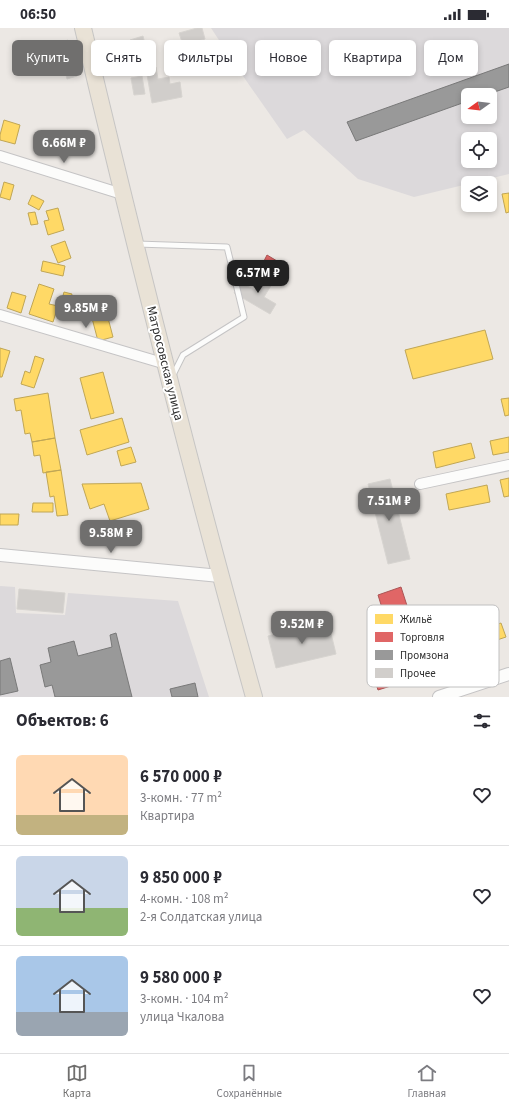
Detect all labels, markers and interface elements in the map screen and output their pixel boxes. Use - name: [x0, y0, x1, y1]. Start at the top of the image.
- text: 06:50: [20, 4, 56, 25]
- chip: Купить: [12, 40, 83, 76]
- chip: Снять: [91, 40, 156, 76]
- chip: Фильтры: [164, 40, 247, 76]
- chip: Новое: [255, 40, 321, 76]
- chip: Квартира: [329, 40, 416, 76]
- chip: Дом: [424, 40, 478, 76]
- north arrow: [461, 88, 497, 124]
- map controls: [461, 88, 497, 212]
- pin: 6.66M ₽: [27, 130, 101, 164]
- button: locate: [461, 132, 497, 168]
- text: 6.66M ₽: [42, 134, 86, 152]
- button: layers: [461, 176, 497, 212]
- pin: 6.57M ₽: [221, 260, 295, 294]
- text: 6.57M ₽: [236, 264, 280, 282]
- pin: 9.85M ₽: [49, 295, 123, 329]
- text: 9.85M ₽: [64, 299, 108, 317]
- street label: Матросовская улица: [142, 304, 188, 422]
- pin: 7.51M ₽: [352, 488, 426, 522]
- text: 7.51M ₽: [367, 492, 411, 510]
- pin: 9.58M ₽: [74, 520, 148, 554]
- text: 9.58M ₽: [89, 524, 133, 542]
- legend: [367, 605, 499, 687]
- pin: 9.52M ₽: [265, 611, 339, 645]
- text: Жильё: [400, 612, 433, 627]
- text: 9.52M ₽: [280, 615, 324, 633]
- text: Торговля: [400, 630, 444, 645]
- text: Промзона: [400, 648, 449, 663]
- text: Прочее: [400, 666, 436, 681]
- text: Объектов: 6: [16, 709, 109, 733]
- icon: filters: [471, 710, 493, 732]
- text: 6 570 000 ₽: [140, 765, 222, 789]
- icon: home: [48, 771, 96, 819]
- icon: heart: [471, 784, 493, 806]
- text: 3-комн. · 77 m²: [140, 789, 222, 807]
- text: Квартира: [140, 807, 195, 825]
- text: 9 850 000 ₽: [140, 866, 222, 890]
- icon: home: [48, 872, 96, 920]
- icon: heart: [471, 885, 493, 907]
- text: 4-комн. · 108 m²: [140, 890, 229, 908]
- text: 2-я Солдатская улица: [140, 908, 262, 926]
- text: 9 580 000 ₽: [140, 966, 222, 990]
- icon: home: [48, 972, 96, 1020]
- icon: heart: [471, 985, 493, 1007]
- text: 3-комн. · 104 m²: [140, 990, 229, 1008]
- text: улица Чкалова: [140, 1008, 224, 1026]
- tab: Карта: [63, 1062, 91, 1101]
- tab: Сохранённые: [217, 1062, 282, 1101]
- tab: Главная: [408, 1062, 446, 1101]

